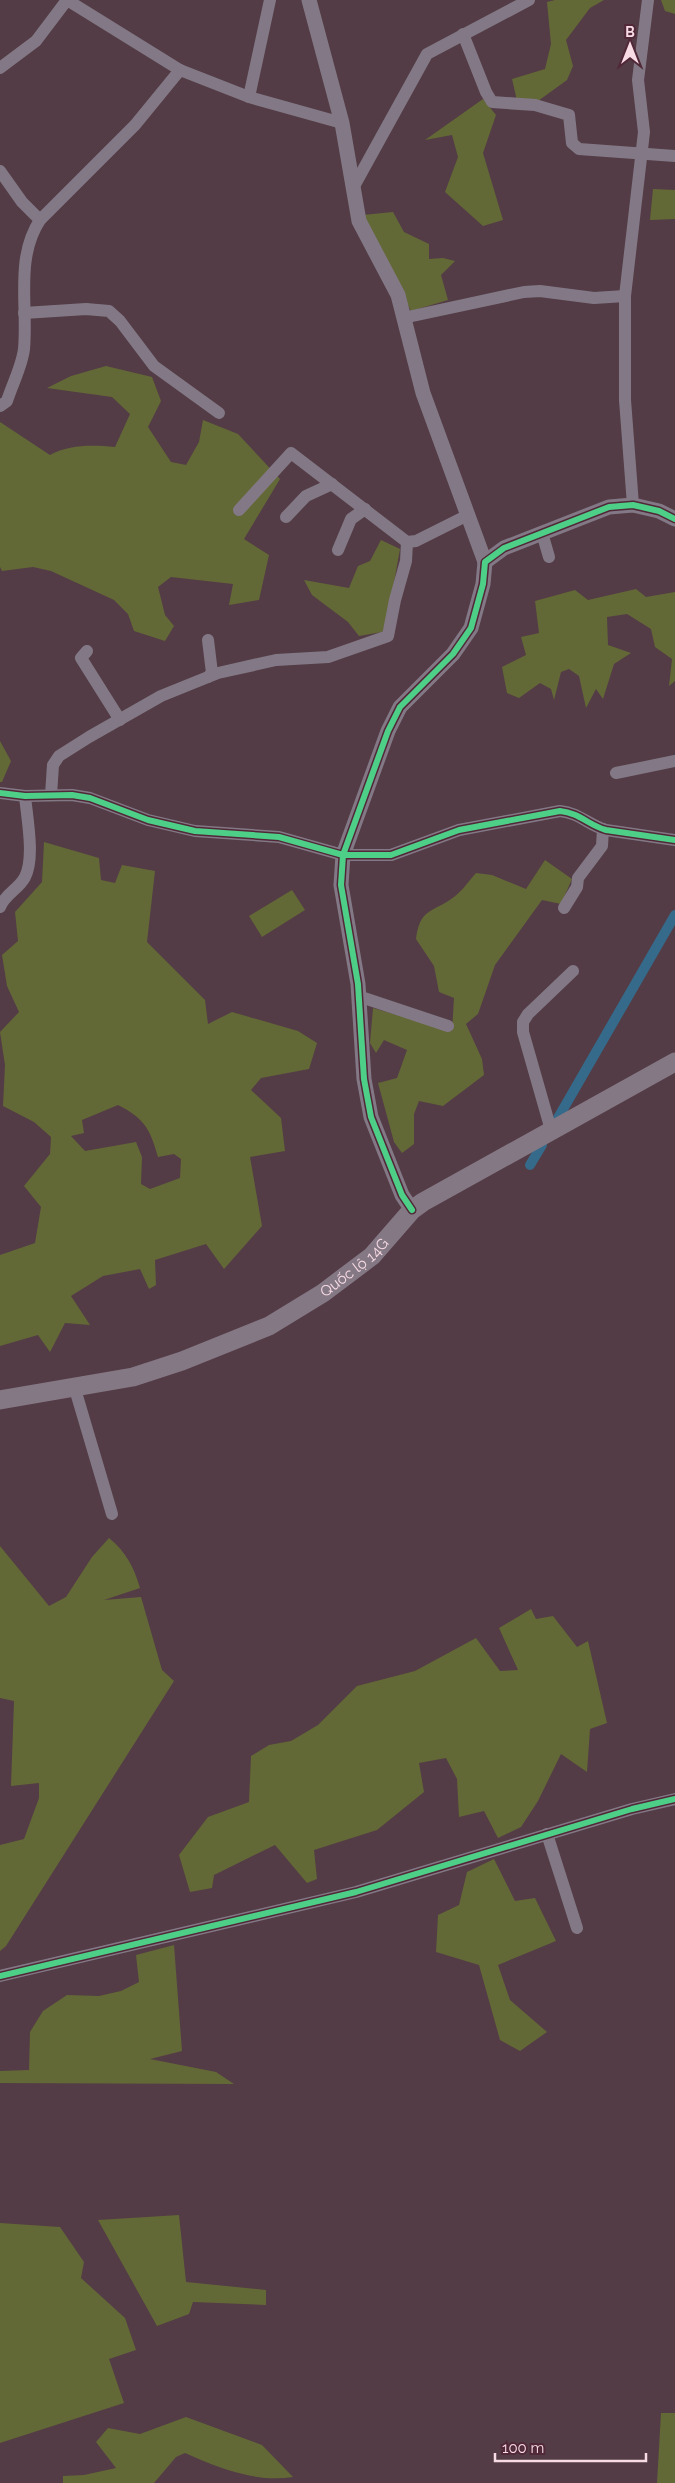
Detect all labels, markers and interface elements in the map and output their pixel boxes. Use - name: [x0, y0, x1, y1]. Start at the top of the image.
- north arrow: [605, 20, 655, 70]
- text: B: [625, 24, 635, 40]
- street label: Quốc lộ 14G: [317, 1234, 392, 1301]
- scale bar: [495, 2430, 646, 2462]
- text: 100 m: [502, 2439, 544, 2457]

